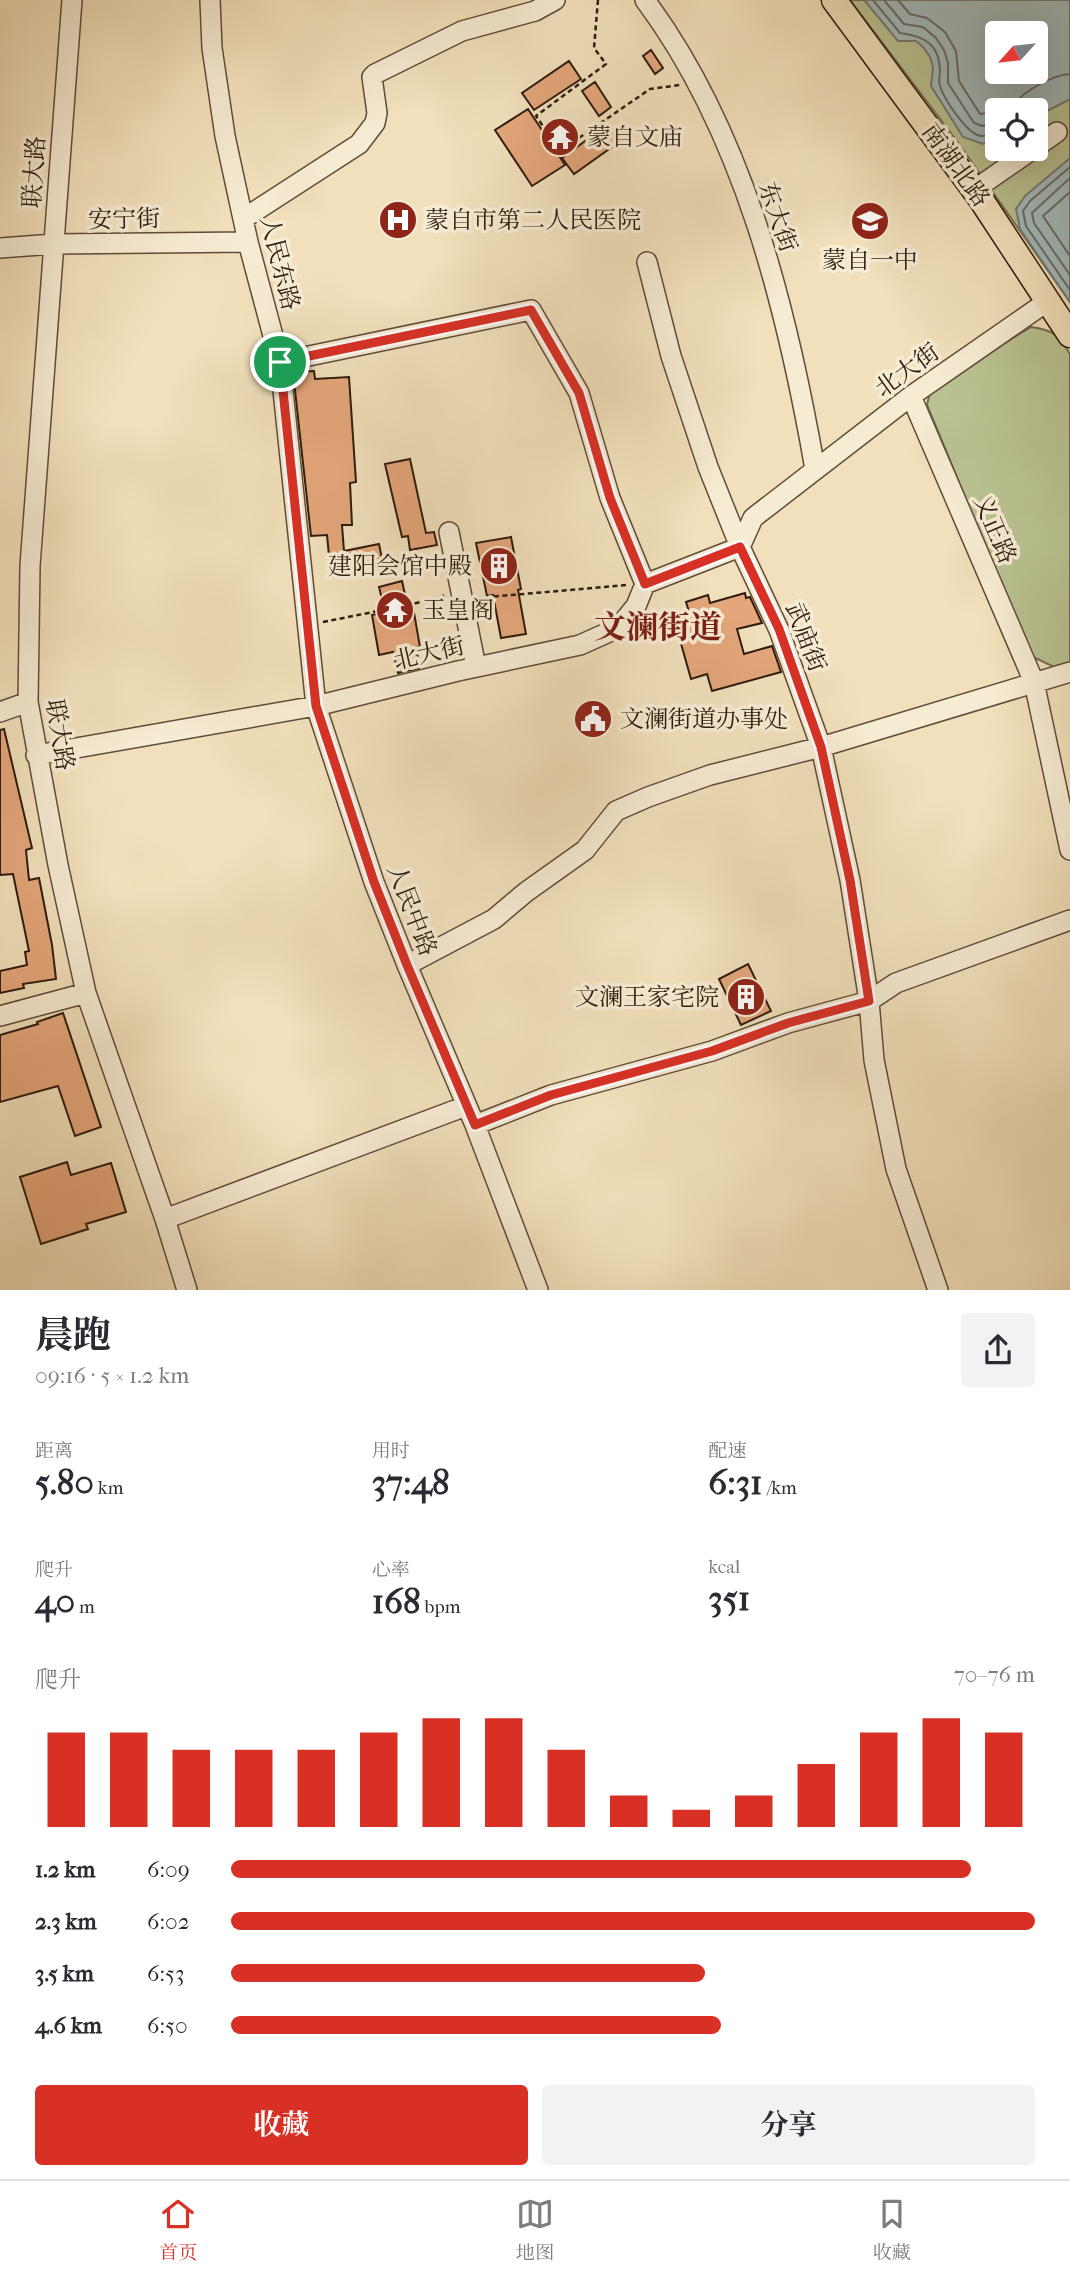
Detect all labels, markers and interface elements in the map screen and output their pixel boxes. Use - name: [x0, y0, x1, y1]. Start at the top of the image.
- north arrow: [985, 21, 1048, 84]
- map controls: [985, 21, 1048, 161]
- button: locate: [985, 98, 1048, 161]
- temple icon: 蒙自文庙: [539, 116, 581, 158]
- street label: 南湖北路: [916, 118, 996, 212]
- place label: 蒙自文庙: [587, 123, 683, 151]
- street label: 联大路: [18, 135, 50, 209]
- street label: 东大街: [753, 178, 803, 256]
- hospital icon: 蒙自市第二人民医院: [377, 199, 419, 241]
- school or university icon: 蒙自一中: [849, 200, 891, 242]
- street label: 安宁街: [88, 204, 160, 234]
- place label: 蒙自市第二人民医院: [425, 206, 641, 234]
- street label: 人民东路: [255, 213, 305, 313]
- place label: 蒙自一中: [822, 246, 918, 274]
- pin: [250, 332, 310, 392]
- street label: 北大街: [870, 338, 944, 402]
- icon: arrive: [261, 343, 299, 381]
- street label: 义正路: [968, 490, 1022, 568]
- building icon: 建阳会馆中殿: [478, 545, 520, 587]
- place label: 建阳会馆中殿: [328, 552, 472, 580]
- temple icon: 玉皇阁: [374, 589, 416, 631]
- place label: 玉皇阁: [422, 596, 494, 624]
- street label: 武庙街: [780, 598, 832, 676]
- district label: 文澜街道: [594, 609, 722, 646]
- street label: 北大街: [391, 631, 467, 675]
- street label: 联大路: [41, 697, 79, 773]
- public building icon: 文澜街道办事处: [572, 698, 614, 740]
- place label: 文澜街道办事处: [620, 705, 788, 733]
- street label: 人民中路: [382, 860, 442, 960]
- building icon: 文澜王家宅院: [725, 976, 767, 1018]
- place label: 文澜王家宅院: [575, 983, 719, 1011]
- text: 晨跑: [35, 1313, 111, 1358]
- button: share: [961, 1313, 1035, 1387]
- text: 09:16 · 5 × 1.2 km: [35, 1362, 189, 1389]
- text: 距离: [35, 1440, 73, 1462]
- text: 用时: [372, 1440, 410, 1462]
- text: 配速: [708, 1440, 746, 1462]
- text: 5.80: [35, 1462, 94, 1503]
- text: 37:48: [372, 1462, 450, 1503]
- text: 6:31: [708, 1462, 763, 1503]
- text: km: [94, 1477, 123, 1499]
- text: /km: [763, 1477, 797, 1499]
- text: kcal: [708, 1556, 740, 1578]
- text: 爬升: [35, 1559, 73, 1581]
- text: 心率: [372, 1559, 410, 1581]
- text: 351: [708, 1578, 750, 1619]
- text: 40: [35, 1581, 75, 1622]
- text: 168: [372, 1581, 421, 1622]
- text: m: [75, 1596, 95, 1618]
- text: bpm: [421, 1596, 461, 1618]
- text: 70–76 m: [954, 1661, 1035, 1688]
- text: 爬升: [35, 1666, 81, 1693]
- text: 1.2 km: [35, 1856, 95, 1883]
- text: 6:09: [147, 1856, 190, 1883]
- text: 2.3 km: [35, 1908, 97, 1935]
- text: 6:02: [147, 1908, 190, 1935]
- text: 3.5 km: [35, 1960, 94, 1987]
- text: 6:53: [147, 1960, 184, 1987]
- text: 4.6 km: [35, 2012, 102, 2039]
- text: 6:50: [147, 2012, 188, 2039]
- button: 收藏: [35, 2085, 528, 2165]
- button: 分享: [542, 2085, 1035, 2165]
- tab: 首页: [159, 2195, 197, 2264]
- tab: 地图: [516, 2195, 554, 2264]
- tab: 收藏: [873, 2195, 911, 2264]

